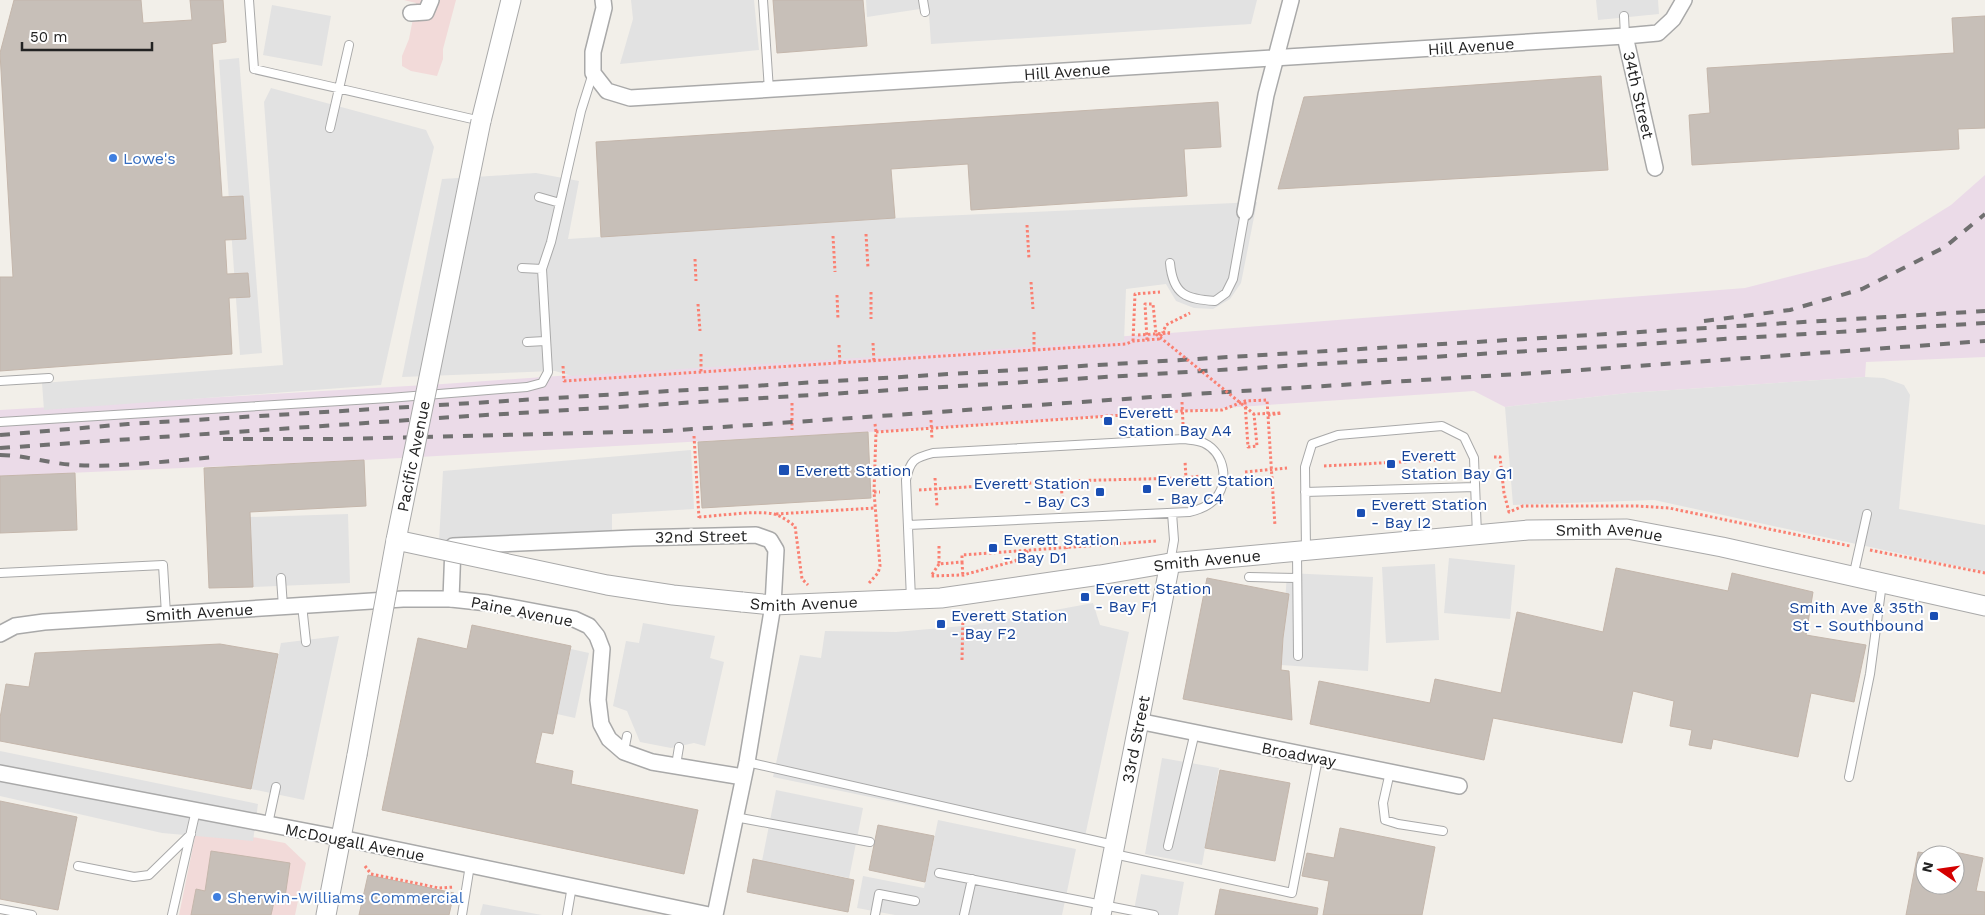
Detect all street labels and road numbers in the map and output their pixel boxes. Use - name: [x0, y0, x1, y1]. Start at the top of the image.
- street label: Hill Avenue: [1427, 34, 1515, 59]
- street label: 34th Street: [1619, 49, 1658, 141]
- street label: Hill Avenue: [1023, 59, 1111, 84]
- street label: Pacific Avenue: [393, 399, 434, 514]
- street label: Smith Avenue: [1556, 520, 1664, 546]
- street label: 32nd Street: [655, 526, 748, 547]
- street label: Smith Avenue: [1152, 546, 1261, 576]
- street label: Paine Avenue: [469, 592, 575, 631]
- street label: Smith Avenue: [749, 592, 858, 615]
- street label: Smith Avenue: [145, 600, 254, 625]
- street label: 33rd Street: [1118, 694, 1154, 785]
- street label: Broadway: [1260, 738, 1338, 771]
- street label: McDougall Avenue: [284, 820, 426, 865]

